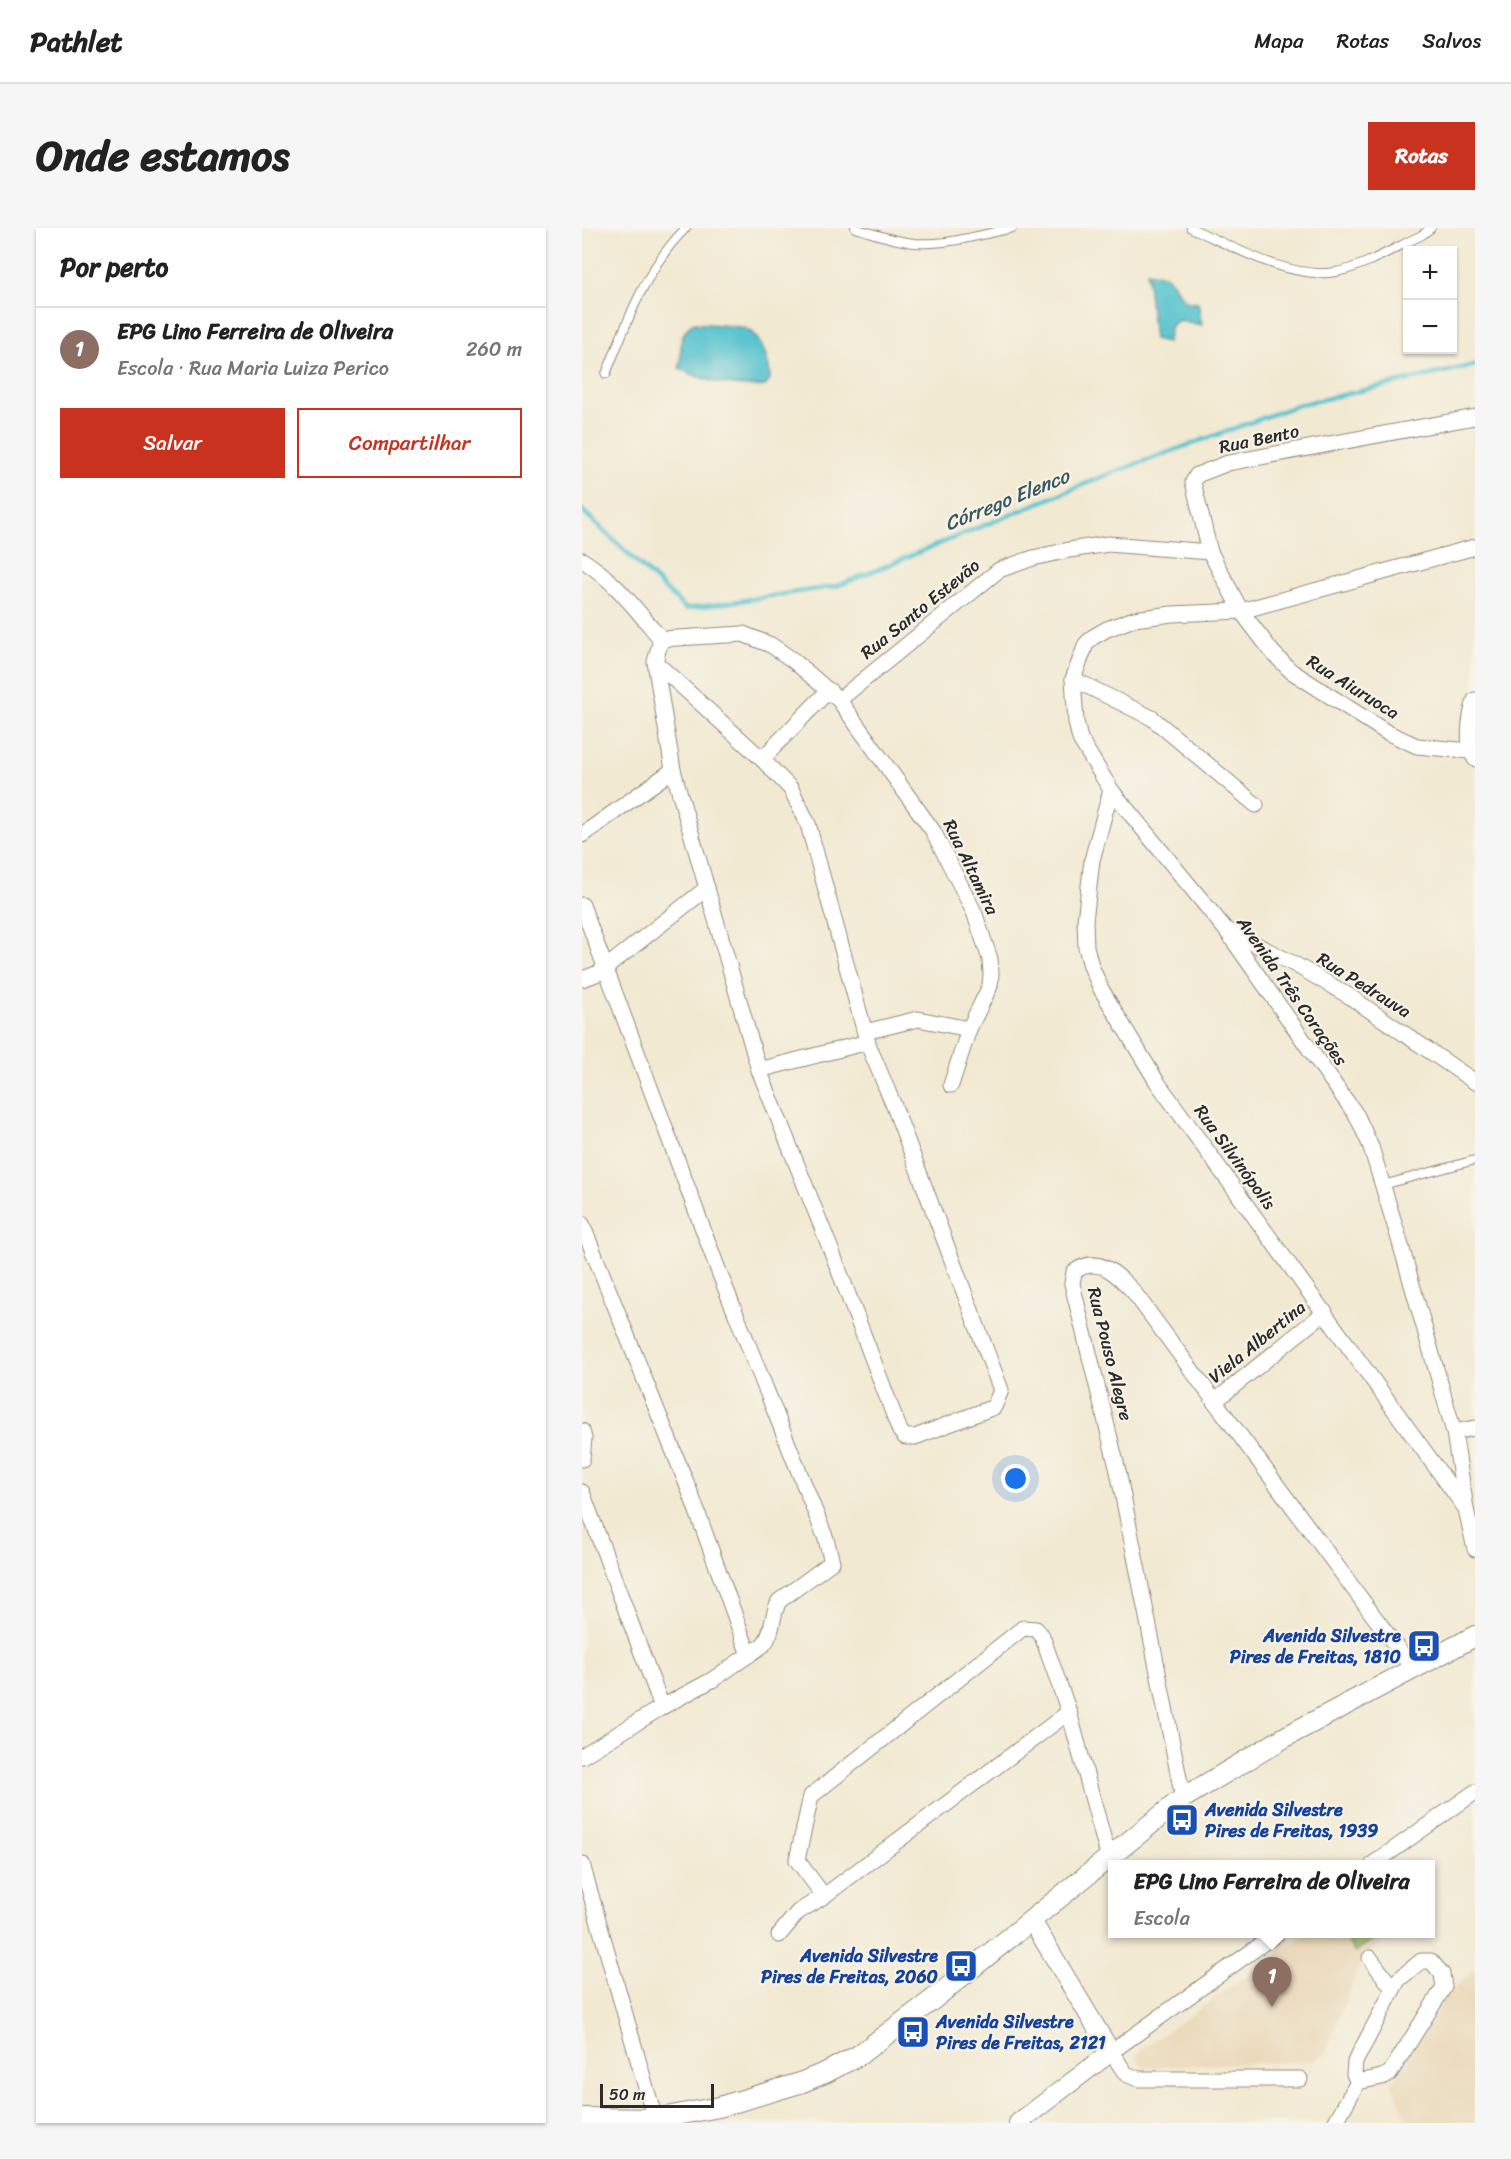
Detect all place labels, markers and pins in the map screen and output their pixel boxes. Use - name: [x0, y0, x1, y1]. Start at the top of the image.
- place label: Avenida Silvestre Pires de Freitas, 1810: [1230, 1620, 1401, 1673]
- bus stop icon: Avenida Silvestre Pires de Freitas, 1810: [1406, 1628, 1442, 1664]
- place label: Avenida Silvestre Pires de Freitas, 1939: [1204, 1794, 1378, 1847]
- bus stop icon: Avenida Silvestre Pires de Freitas, 1939: [1164, 1802, 1200, 1838]
- place label: Avenida Silvestre Pires de Freitas, 2060: [761, 1940, 938, 1993]
- bus stop icon: Avenida Silvestre Pires de Freitas, 2060: [943, 1948, 979, 1984]
- pin: 1: [1252, 1958, 1292, 2007]
- place label: Avenida Silvestre Pires de Freitas, 2121: [935, 2006, 1106, 2059]
- bus stop icon: Avenida Silvestre Pires de Freitas, 2121: [895, 2014, 931, 2050]

